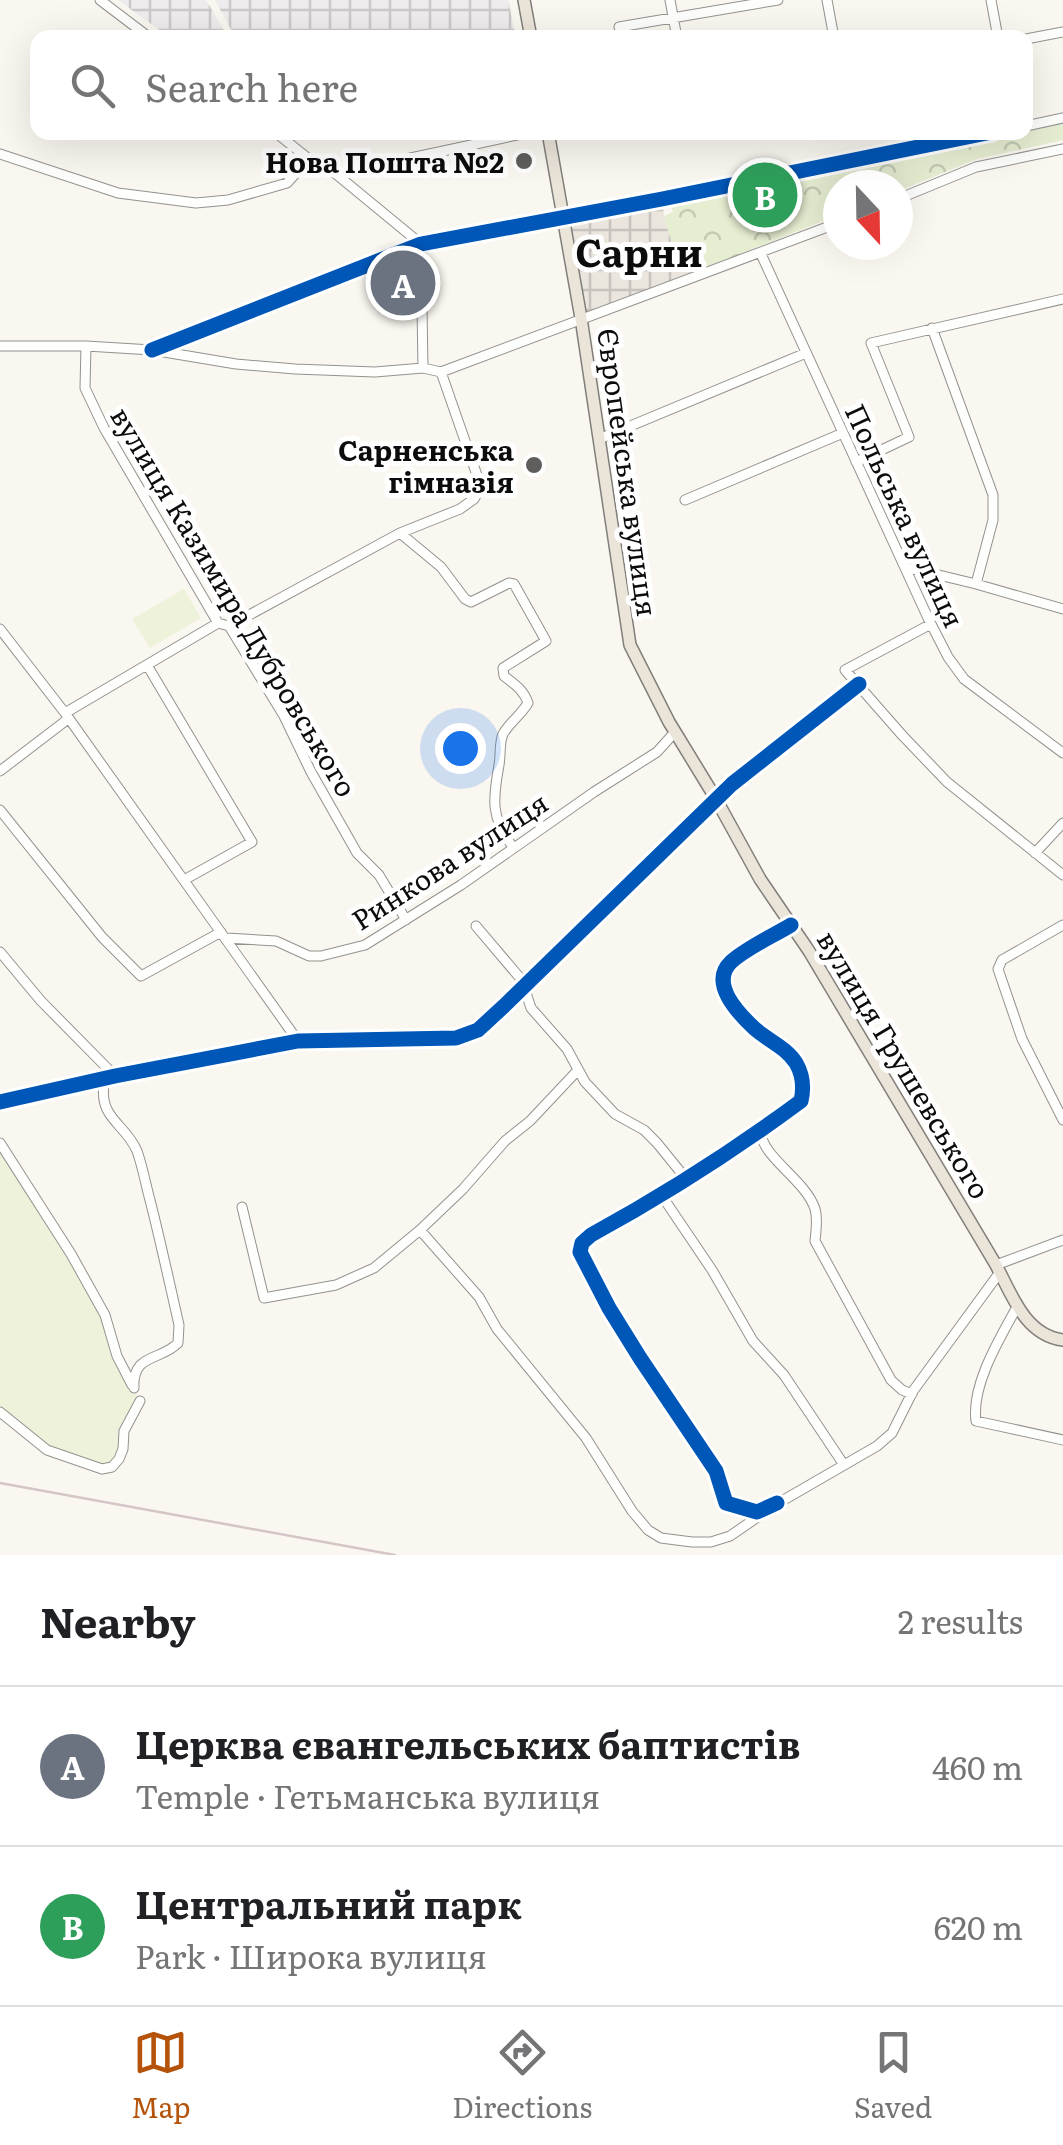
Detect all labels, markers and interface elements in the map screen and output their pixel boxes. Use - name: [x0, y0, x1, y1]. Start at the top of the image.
- search box: [30, 30, 1033, 140]
- text: Search here: [145, 57, 358, 114]
- icon: search: [65, 58, 120, 113]
- place label: Нова Пошта №2: [265, 140, 504, 182]
- marker: Нова Пошта №2: [513, 150, 535, 172]
- pin: B: [732, 158, 798, 232]
- north arrow: [823, 170, 913, 260]
- district label: Сарни: [575, 222, 703, 279]
- pin: A: [370, 246, 436, 320]
- street label: Європейська вулиця: [588, 325, 670, 619]
- street label: Польська вулиця: [836, 396, 976, 634]
- street label: вулиця Казимира Дубровського: [101, 398, 369, 804]
- place label: Сарненська гімназія: [338, 428, 515, 502]
- marker: Сарненська гімназія: [523, 454, 545, 476]
- your location: [435, 723, 486, 774]
- street label: Ринкова вулиця: [342, 781, 556, 939]
- street label: вулиця Грушевського: [808, 922, 1002, 1206]
- text: Nearby: [40, 1589, 196, 1651]
- text: 2 results: [898, 1596, 1023, 1644]
- text: Церква євангельських баптистів: [135, 1714, 800, 1771]
- text: A: [60, 1742, 85, 1790]
- text: 460 m: [932, 1742, 1023, 1790]
- text: Temple · Гетьманська вулиця: [135, 1771, 600, 1819]
- text: Центральний парк: [135, 1874, 522, 1931]
- text: B: [61, 1902, 84, 1950]
- text: 620 m: [934, 1902, 1023, 1950]
- text: Park · Широка вулиця: [135, 1931, 487, 1979]
- tab: Map: [131, 2025, 191, 2127]
- tab: Directions: [452, 2025, 592, 2127]
- tab: Saved: [854, 2025, 932, 2127]

